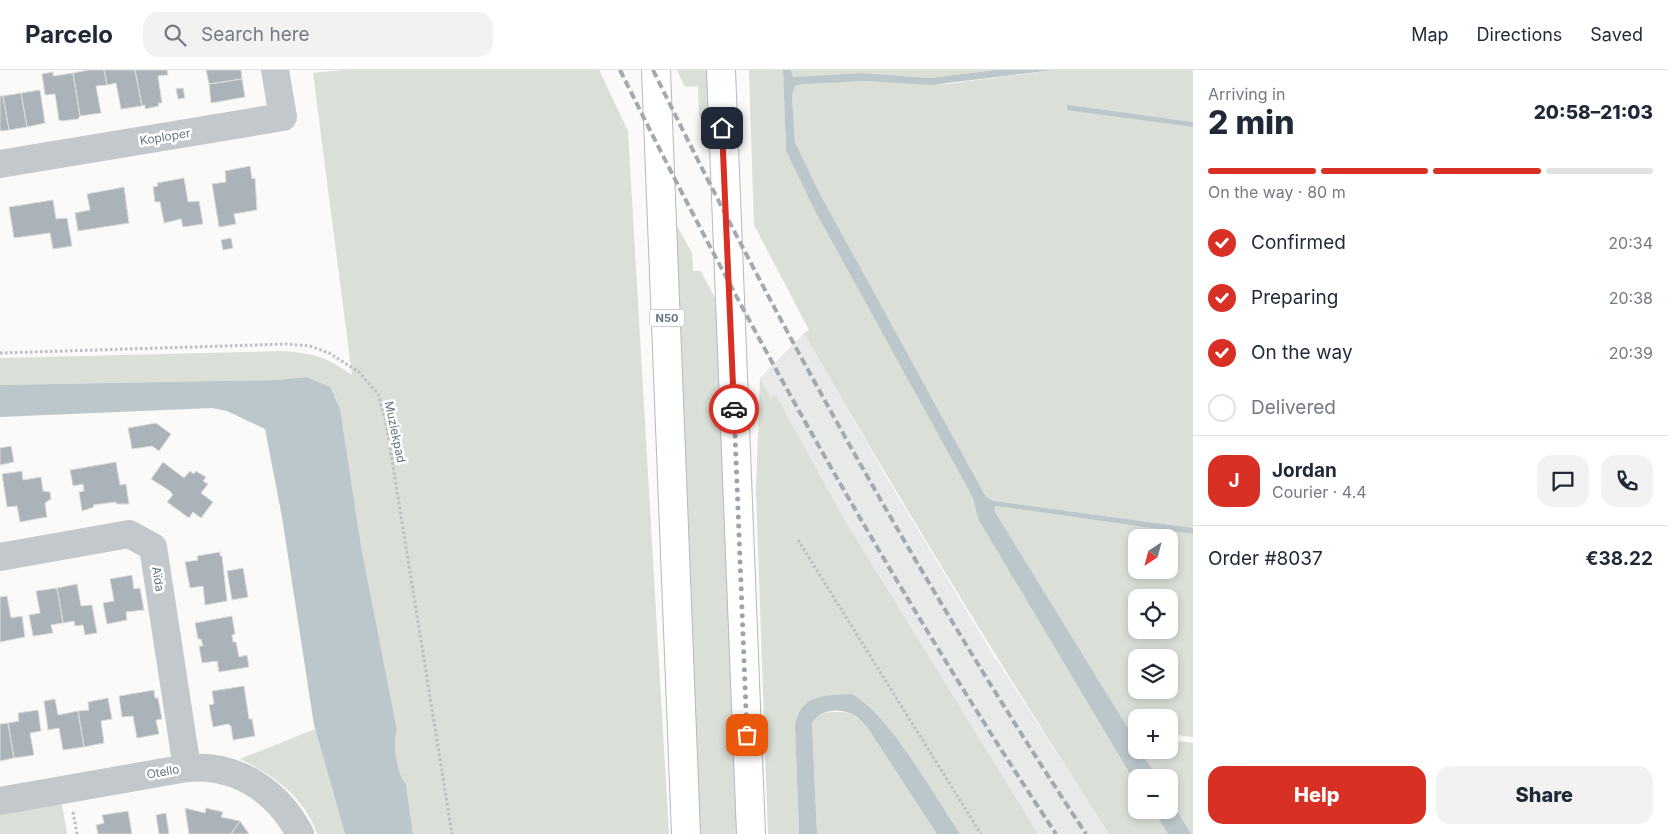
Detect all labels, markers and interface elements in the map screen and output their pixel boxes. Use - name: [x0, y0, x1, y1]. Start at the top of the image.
- search box: [143, 12, 493, 57]
- text: Parcelo: [25, 20, 113, 49]
- icon: search: [161, 21, 189, 49]
- text: Search here: [201, 23, 310, 46]
- text: Map: [1411, 24, 1449, 45]
- text: Directions: [1477, 24, 1562, 45]
- text: Saved: [1590, 24, 1643, 45]
- text: Arriving in: [1208, 84, 1285, 104]
- text: 20:58–21:03: [1534, 101, 1653, 124]
- text: 2 min: [1208, 103, 1294, 142]
- pin: [701, 107, 743, 149]
- icon: home: [708, 114, 736, 142]
- street label: Koploper: [139, 125, 192, 148]
- text: On the way · 80 m: [1208, 182, 1346, 202]
- icon: check: [1208, 229, 1236, 257]
- text: Confirmed: [1251, 231, 1346, 254]
- text: 20:34: [1608, 233, 1653, 253]
- icon: check: [1208, 284, 1236, 312]
- text: Preparing: [1251, 286, 1338, 309]
- text: 20:38: [1609, 288, 1653, 308]
- road number: N50: [650, 310, 684, 326]
- icon: check: [1208, 339, 1236, 367]
- text: On the way: [1251, 341, 1353, 364]
- text: 20:39: [1609, 343, 1653, 363]
- courier: [709, 384, 759, 434]
- icon: car: [720, 395, 748, 423]
- text: Delivered: [1251, 396, 1336, 419]
- street label: Muziekpad: [382, 400, 409, 464]
- button: chat: [1537, 455, 1589, 507]
- button: phone: [1601, 455, 1653, 507]
- text: Jordan: [1272, 459, 1337, 482]
- text: J: [1228, 469, 1240, 492]
- text: Courier · 4.4: [1272, 482, 1367, 502]
- north arrow: [1128, 529, 1178, 579]
- map controls: [1128, 529, 1178, 819]
- text: Order #8037: [1208, 547, 1323, 570]
- text: €38.22: [1585, 547, 1653, 570]
- street label: Aïda: [149, 565, 168, 593]
- button: locate: [1128, 589, 1178, 639]
- button: layers: [1128, 649, 1178, 699]
- button: +: [1128, 709, 1178, 759]
- pin: [726, 714, 768, 756]
- icon: bag: [733, 721, 761, 749]
- street label: Otello: [145, 761, 180, 782]
- button: Help: [1208, 766, 1426, 824]
- button: Share: [1436, 766, 1653, 824]
- button: −: [1128, 769, 1178, 819]

